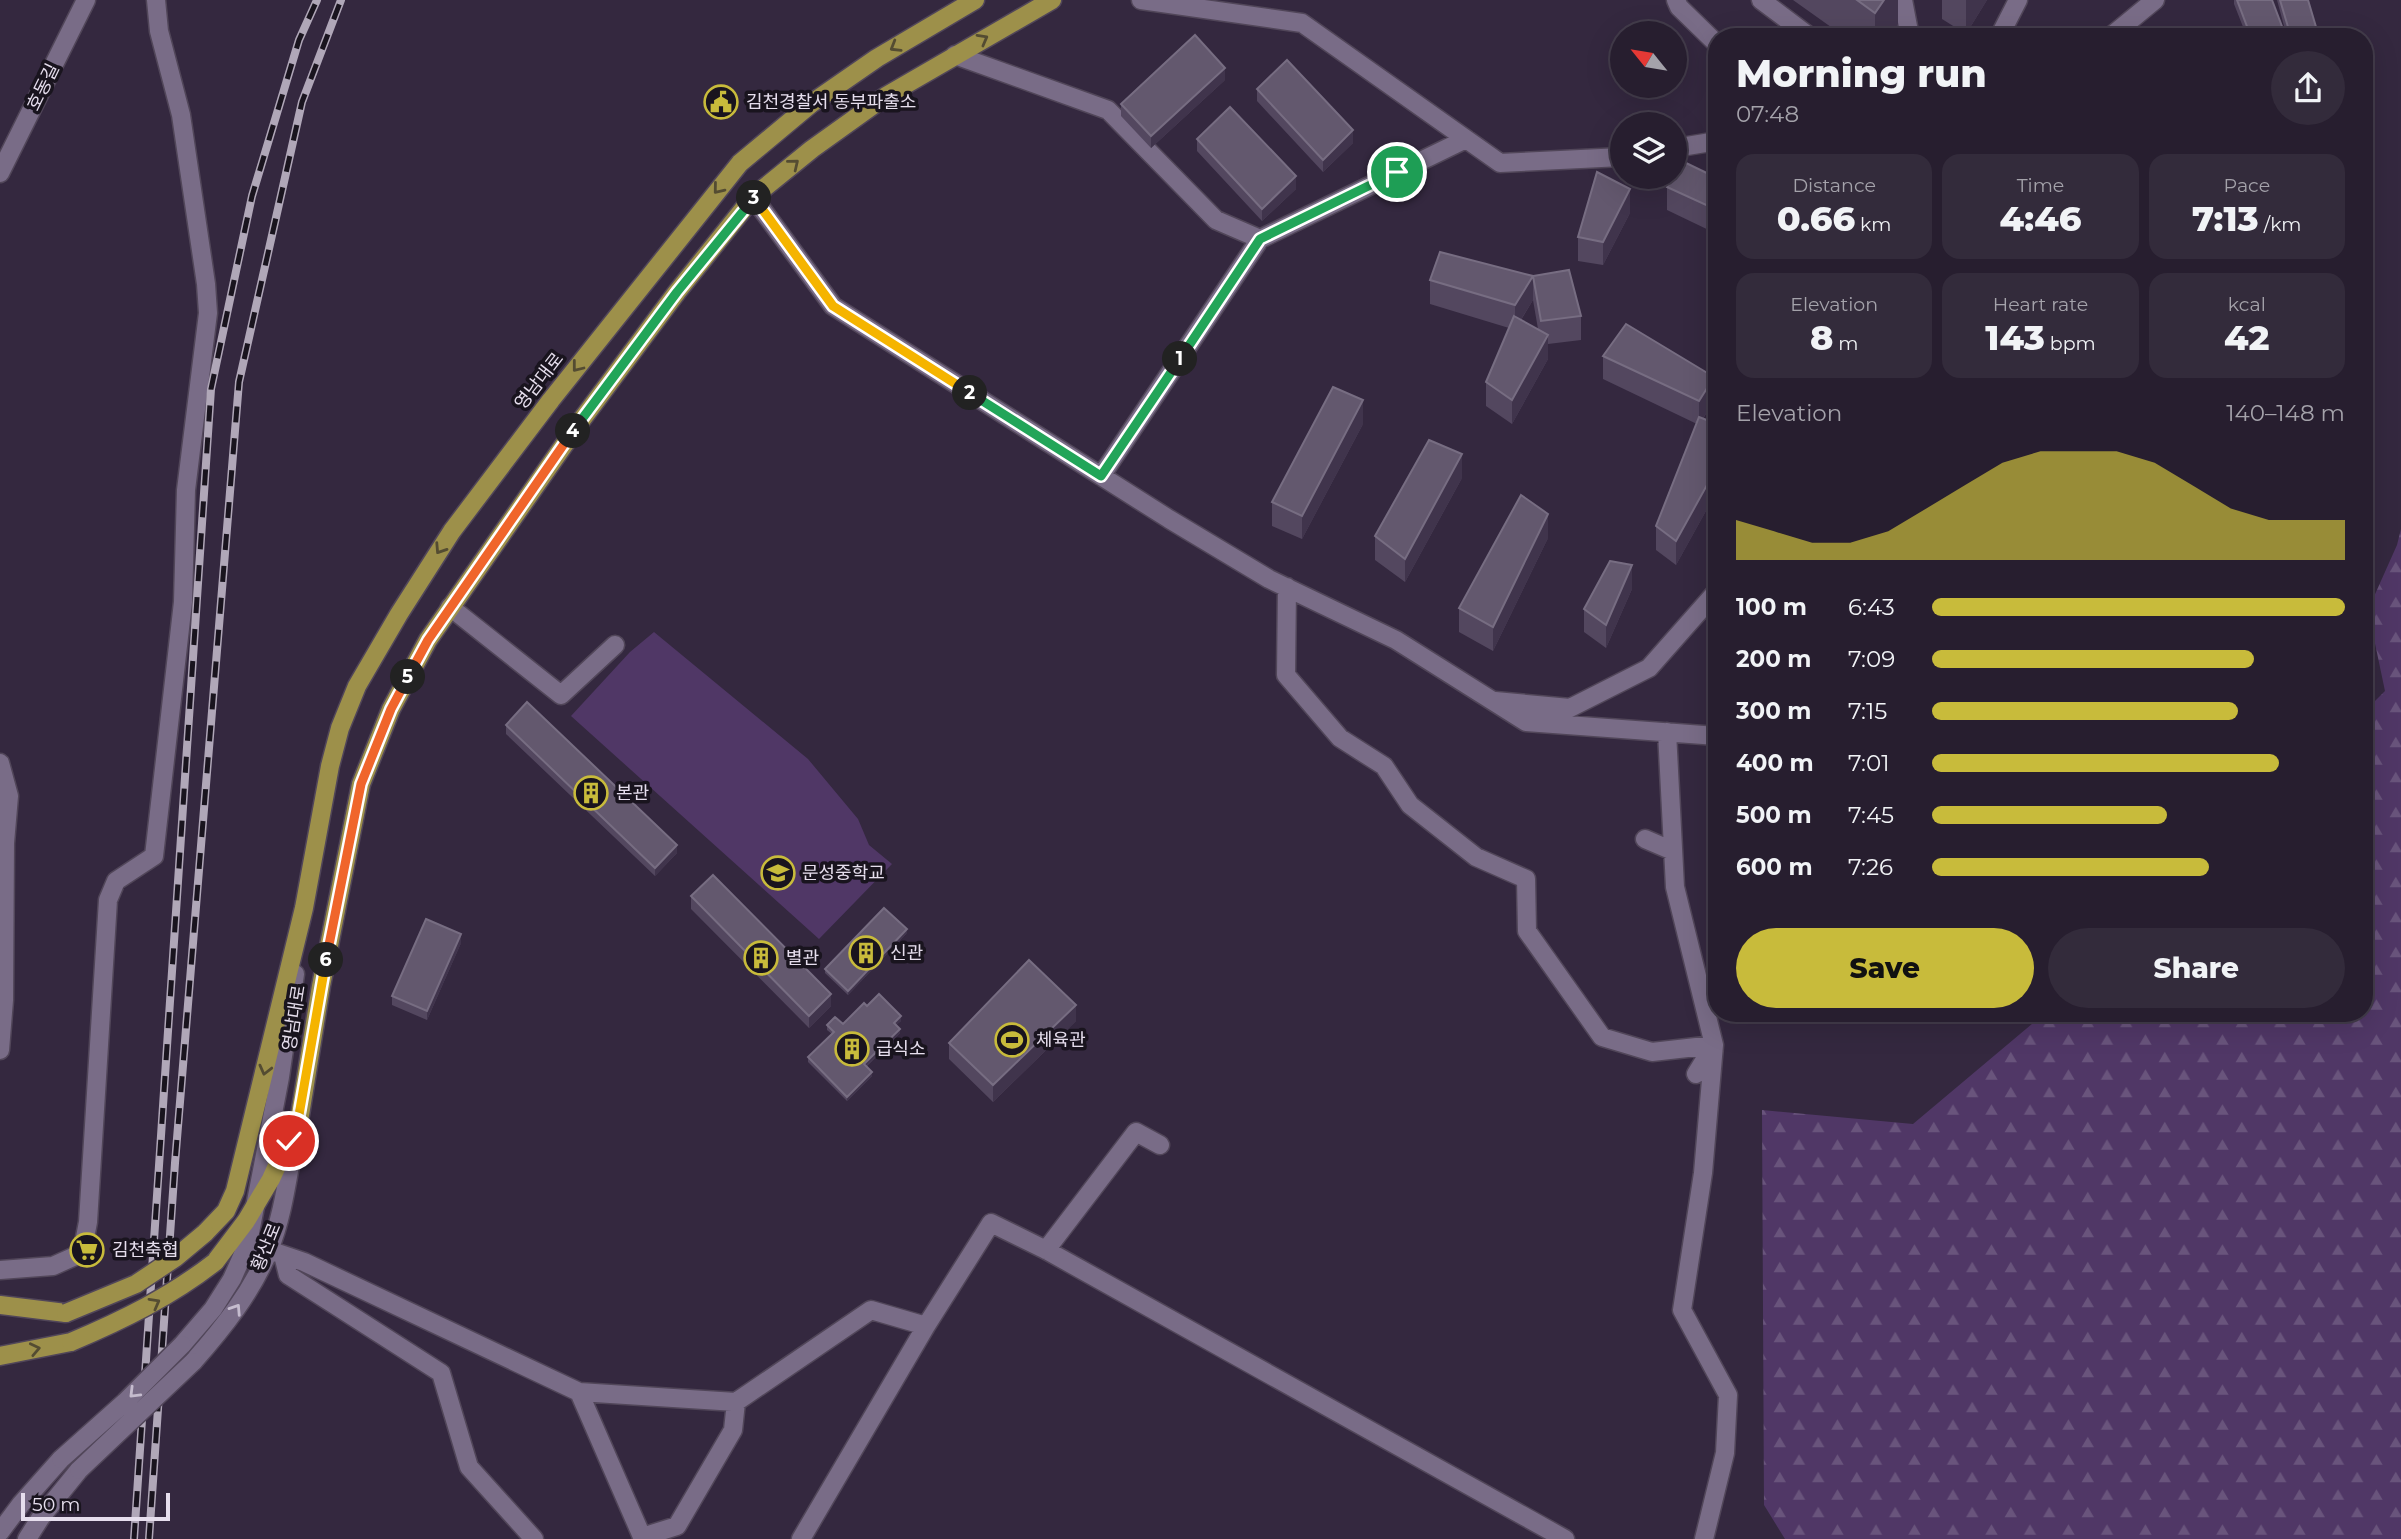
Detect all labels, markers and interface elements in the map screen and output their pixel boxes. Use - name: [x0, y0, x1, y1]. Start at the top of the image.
- north arrow: [1610, 21, 1687, 98]
- map controls: [1610, 21, 1687, 189]
- one-way arrow: [975, 34, 988, 47]
- one-way arrow: [889, 39, 902, 52]
- text: Morning run: [1736, 50, 1987, 97]
- button: share: [2271, 51, 2345, 125]
- street label: 호동길: [22, 60, 64, 114]
- public building icon: 김천경찰서 동부파출소: [702, 83, 740, 121]
- place label: 김천경찰서 동부파출소: [746, 91, 916, 113]
- text: 07:48: [1736, 100, 1799, 128]
- button: layers: [1610, 112, 1687, 189]
- pin: [1367, 142, 1427, 202]
- icon: arrive: [1378, 153, 1416, 191]
- one-way arrow: [786, 160, 798, 173]
- text: Distance: [1792, 174, 1876, 197]
- text: Time: [2017, 174, 2064, 197]
- text: Pace: [2224, 174, 2270, 197]
- pin: 3: [736, 180, 772, 216]
- one-way arrow: [714, 181, 727, 193]
- text: 3: [748, 186, 759, 209]
- text: 0.66: [1777, 197, 1855, 240]
- text: 4:46: [2000, 197, 2081, 240]
- text: 7:13: [2192, 197, 2259, 240]
- text: km: [1855, 213, 1892, 236]
- text: /km: [2259, 213, 2302, 236]
- text: Elevation: [1790, 293, 1878, 316]
- text: Heart rate: [1993, 293, 2088, 316]
- text: kcal: [2228, 293, 2266, 316]
- text: 8: [1810, 316, 1833, 359]
- text: 143: [1985, 316, 2045, 359]
- text: 42: [2224, 316, 2270, 359]
- text: m: [1833, 332, 1858, 355]
- text: bpm: [2045, 332, 2096, 355]
- pin: 1: [1162, 342, 1198, 376]
- text: 1: [1176, 347, 1183, 370]
- street label: 영남대로: [510, 348, 568, 414]
- one-way arrow: [572, 359, 585, 371]
- pin: 2: [953, 376, 988, 410]
- text: 2: [964, 381, 975, 404]
- text: Elevation: [1736, 399, 1842, 427]
- text: 140–148 m: [2226, 399, 2345, 427]
- pin: 4: [556, 414, 590, 448]
- text: 4: [566, 419, 579, 442]
- one-way arrow: [436, 541, 449, 554]
- text: 100 m: [1736, 593, 1807, 621]
- text: 6:43: [1848, 593, 1895, 621]
- text: 200 m: [1736, 645, 1811, 673]
- text: 7:09: [1848, 645, 1895, 673]
- pin: 5: [390, 660, 426, 694]
- text: 5: [402, 665, 413, 688]
- text: 300 m: [1736, 697, 1812, 725]
- text: 7:15: [1848, 697, 1887, 725]
- text: 400 m: [1736, 749, 1814, 777]
- text: 7:01: [1848, 749, 1890, 777]
- building icon: 본관: [572, 774, 610, 812]
- place label: 본관: [616, 782, 650, 804]
- text: 500 m: [1736, 801, 1812, 829]
- text: 7:45: [1848, 801, 1894, 829]
- text: 600 m: [1736, 853, 1813, 881]
- text: 7:26: [1848, 853, 1893, 881]
- school or university icon: 문성중학교: [759, 854, 797, 892]
- place label: 문성중학교: [802, 862, 885, 884]
- button: Save: [1736, 928, 2034, 1008]
- button: Share: [2048, 928, 2345, 1008]
- building icon: 신관: [847, 934, 885, 972]
- building icon: 별관: [742, 939, 780, 977]
- pin: 6: [308, 942, 344, 978]
- place label: 신관: [890, 942, 924, 964]
- place label: 별관: [786, 947, 820, 969]
- text: 6: [319, 948, 332, 971]
- street label: 영남대로: [278, 984, 310, 1052]
- sports icon: 체육관: [993, 1021, 1031, 1059]
- place label: 체육관: [1036, 1029, 1086, 1051]
- building icon: 급식소: [833, 1030, 871, 1068]
- place label: 급식소: [876, 1038, 926, 1060]
- one-way arrow: [259, 1063, 273, 1075]
- pin: [259, 1111, 319, 1171]
- icon: check: [270, 1122, 308, 1160]
- street label: 황산로: [246, 1220, 286, 1274]
- supermarket icon: 김천축협: [68, 1231, 106, 1269]
- place label: 김천축협: [112, 1239, 178, 1261]
- one-way arrow: [147, 1298, 160, 1311]
- one-way arrow: [227, 1303, 240, 1316]
- one-way arrow: [29, 1342, 41, 1357]
- one-way arrow: [129, 1385, 142, 1398]
- scale bar: [21, 1490, 170, 1522]
- text: 50 m: [32, 1493, 80, 1516]

